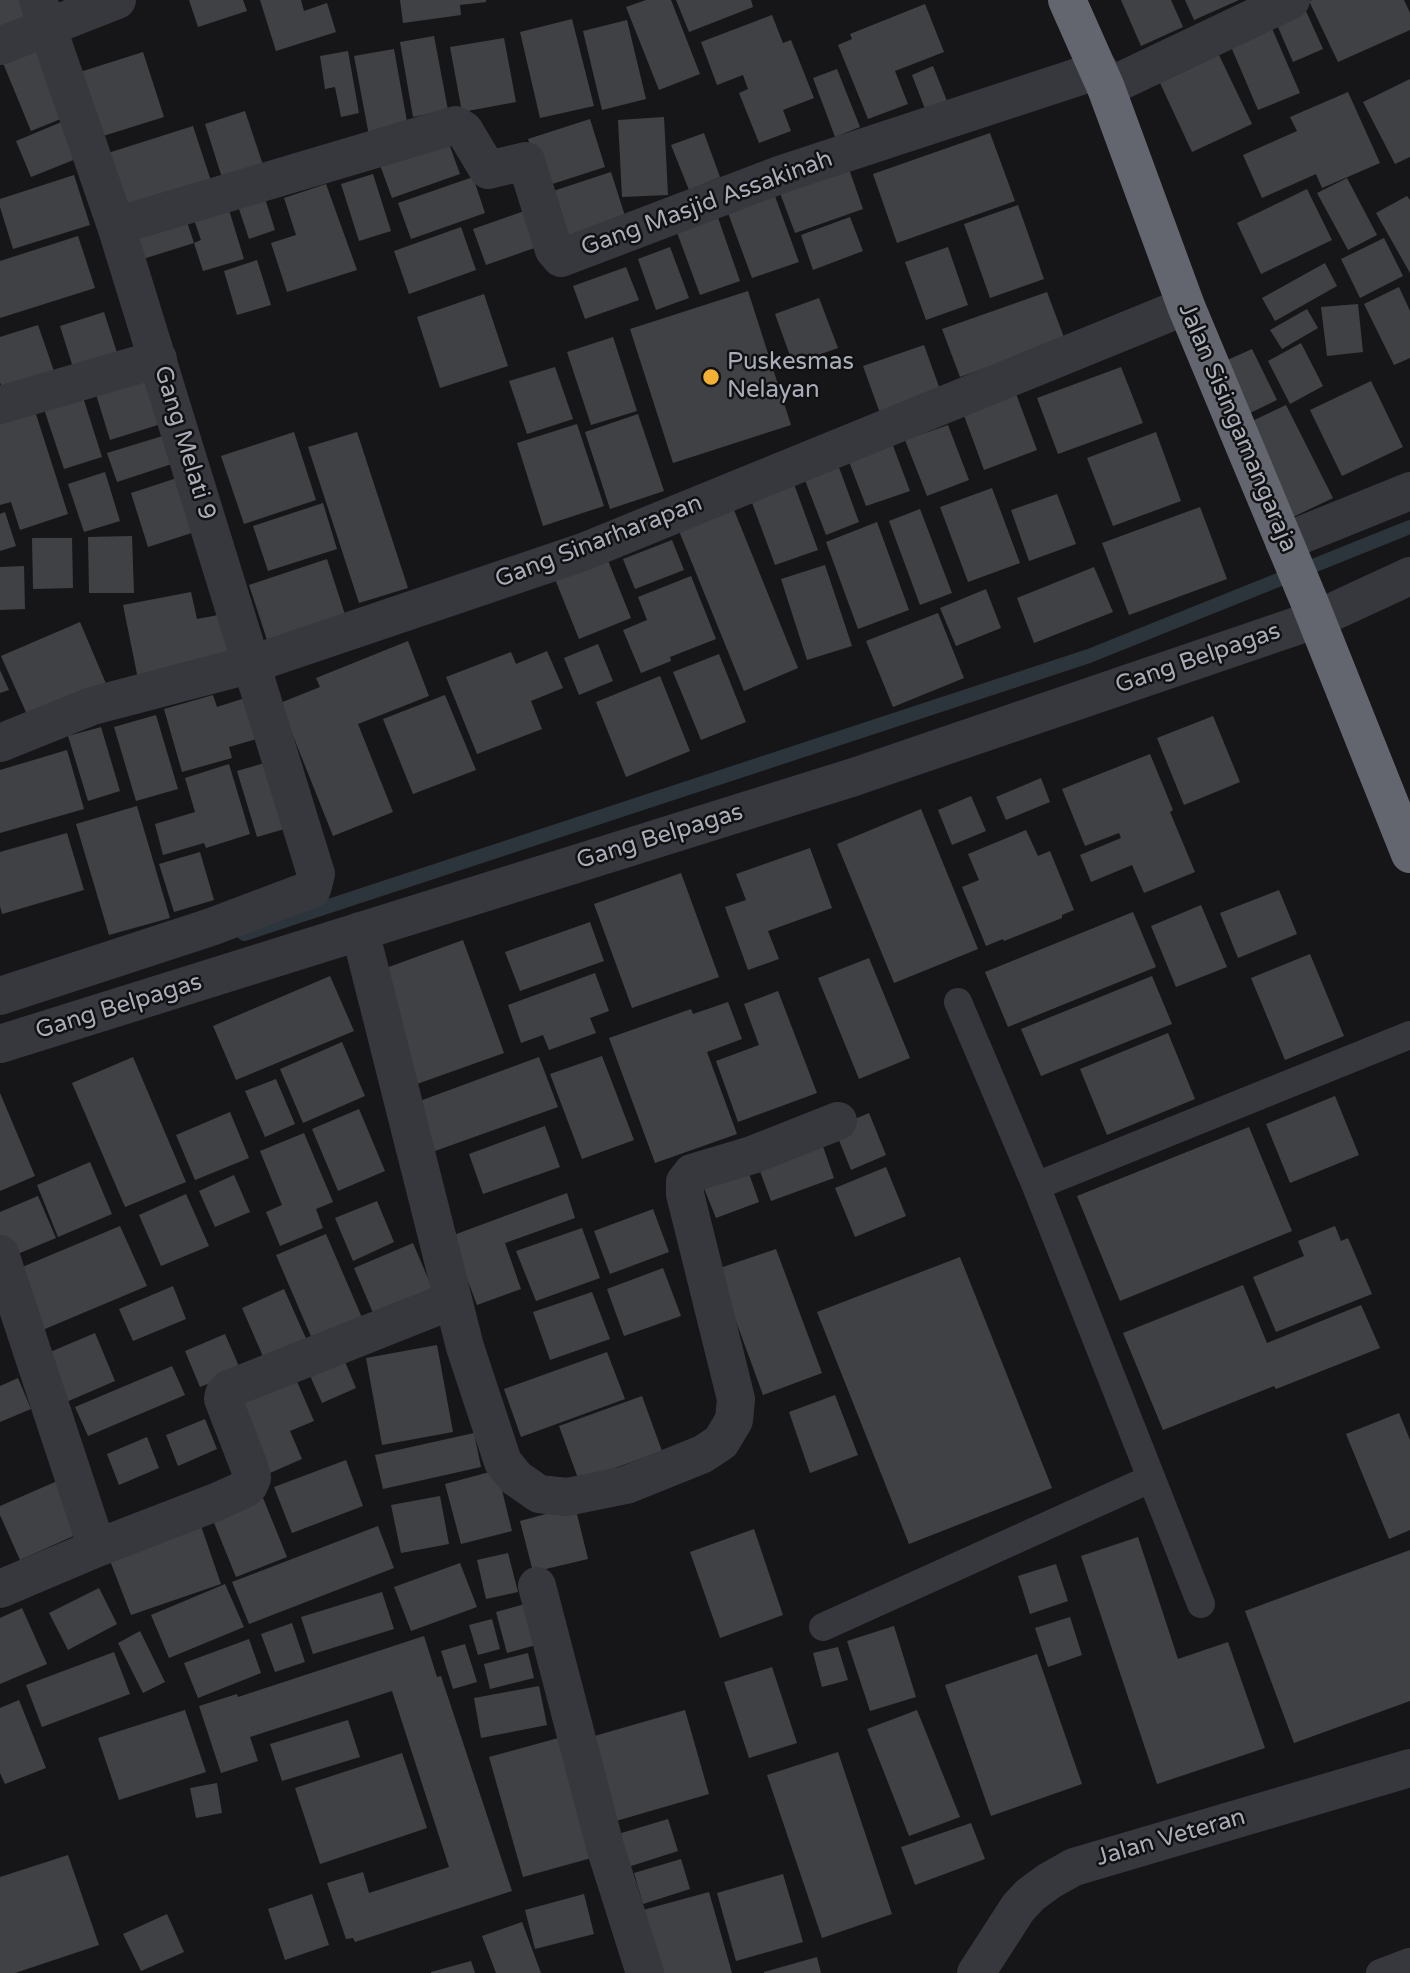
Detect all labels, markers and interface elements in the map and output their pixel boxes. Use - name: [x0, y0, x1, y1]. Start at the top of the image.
- street label: Gang Masjid Assakinah: [577, 145, 837, 263]
- street label: Jalan Sisingamangaraja: [1172, 299, 1302, 557]
- place label: Puskesmas Nelayan: [727, 349, 854, 405]
- street label: Gang Melati 9: [147, 362, 221, 524]
- marker: Puskesmas Nelayan: [701, 367, 721, 387]
- street label: Gang Sinarharapan: [491, 489, 707, 595]
- street label: Gang Belpagas: [1112, 617, 1284, 701]
- street label: Gang Belpagas: [573, 798, 747, 876]
- street label: Gang Belpagas: [32, 968, 206, 1046]
- street label: Jalan Veteran: [1093, 1803, 1249, 1873]

